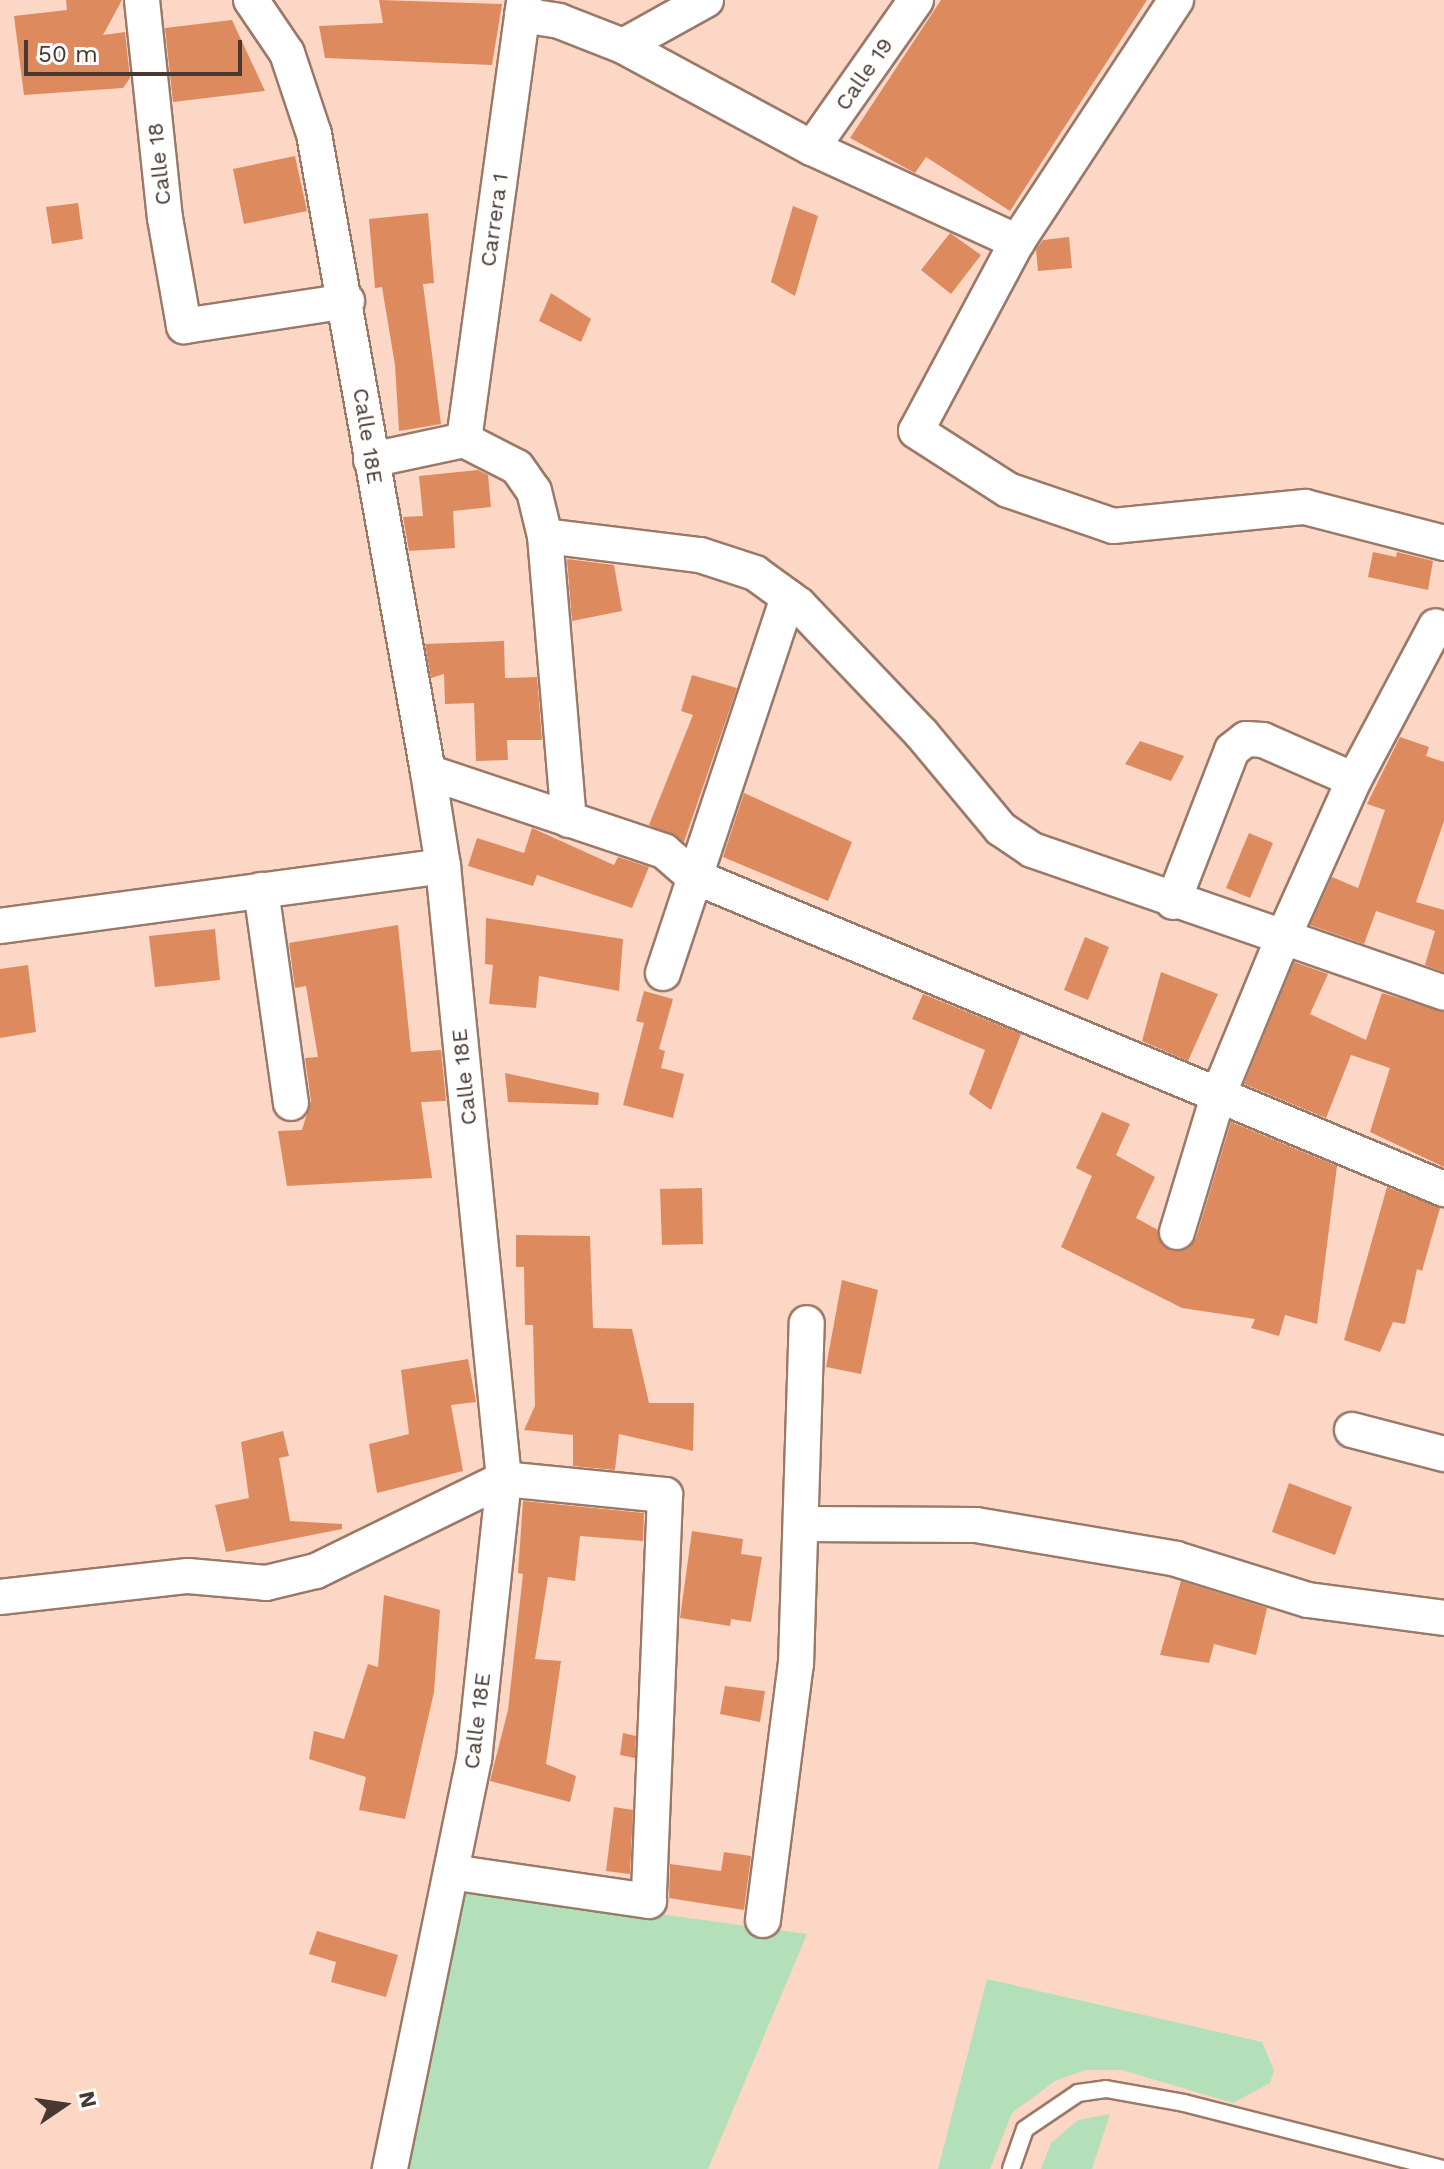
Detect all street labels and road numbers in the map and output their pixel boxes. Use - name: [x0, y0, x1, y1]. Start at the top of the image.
- street label: Calle 19: [829, 32, 899, 116]
- street label: Calle 18: [142, 121, 176, 207]
- street label: Carrera 1: [474, 171, 514, 269]
- street label: Calle 18E: [347, 386, 389, 486]
- street label: Calle 18E: [446, 1027, 482, 1127]
- street label: Calle 18E: [458, 1671, 496, 1771]

